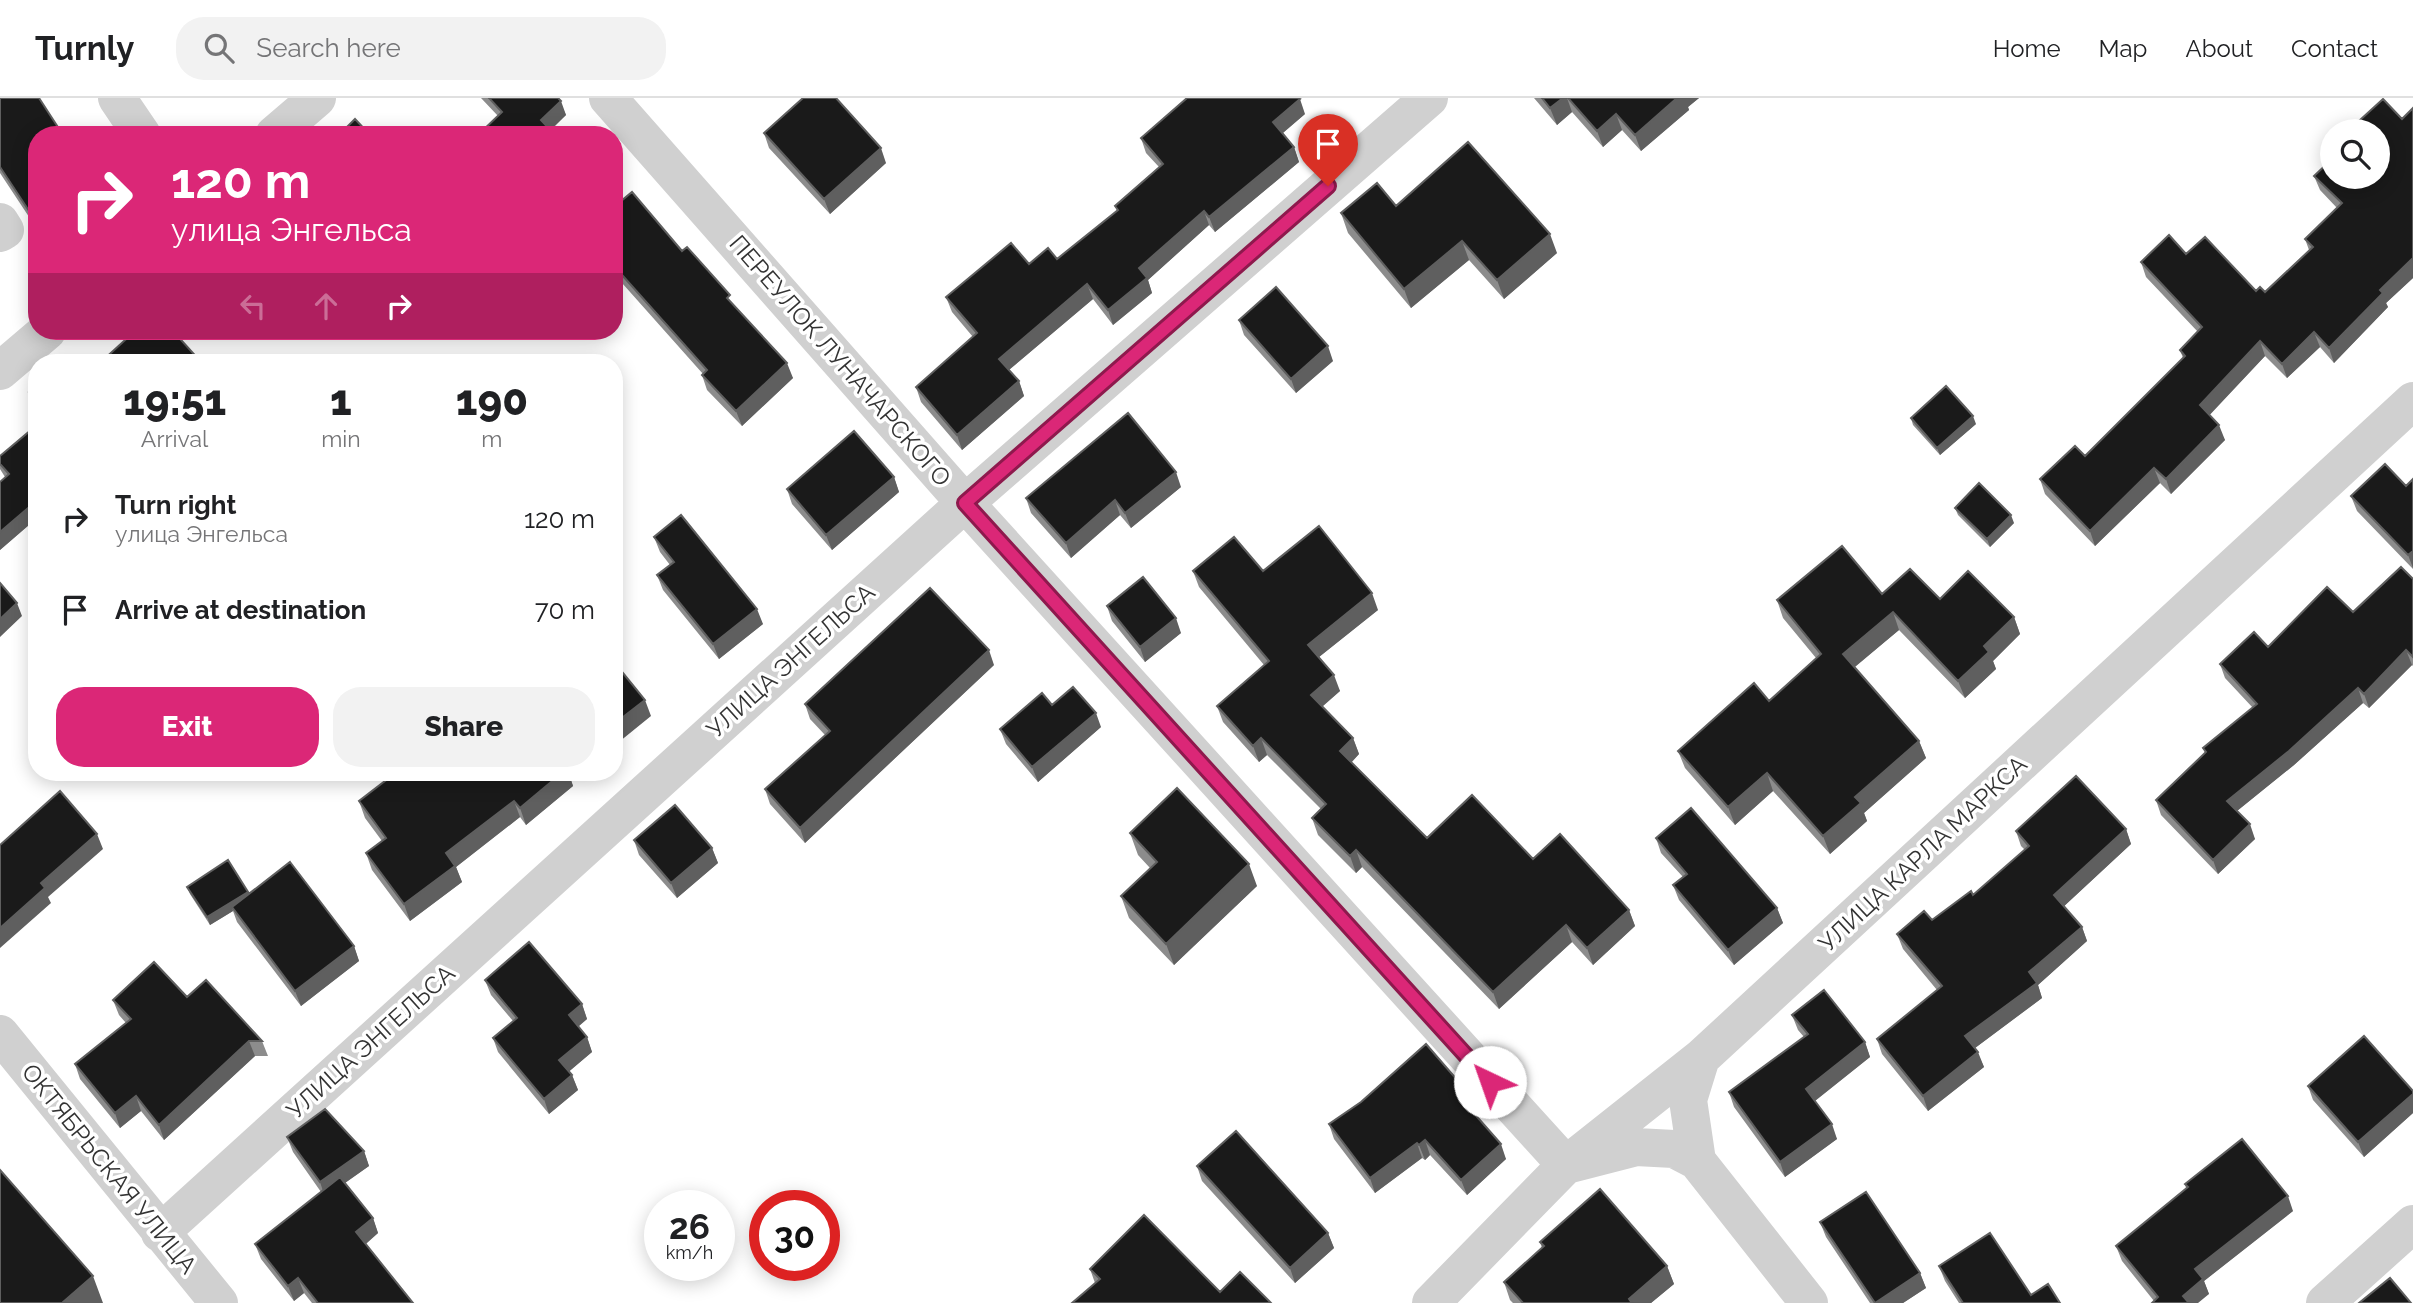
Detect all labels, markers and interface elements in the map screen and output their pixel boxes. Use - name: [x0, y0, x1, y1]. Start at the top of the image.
- search box: [176, 17, 666, 80]
- text: Turnly: [35, 29, 134, 68]
- icon: search: [200, 29, 238, 67]
- text: Search here: [256, 33, 401, 63]
- text: Home: [1993, 34, 2061, 63]
- text: Map: [2099, 34, 2147, 63]
- text: About: [2185, 34, 2253, 63]
- text: Contact: [2291, 34, 2378, 63]
- pin: [1298, 114, 1358, 186]
- map controls: [2320, 119, 2390, 189]
- button: search: [2320, 119, 2390, 189]
- icon: arrive: [1309, 125, 1347, 163]
- text: 120 m: [171, 152, 310, 209]
- icon: right: [56, 154, 147, 245]
- text: улица Энгельса: [171, 211, 412, 248]
- street label: ПЕРЕУЛОК ЛУНАЧАРСКОГО: [723, 229, 957, 492]
- icon: left: [234, 287, 272, 325]
- icon: ahead: [307, 287, 345, 325]
- icon: right: [380, 287, 418, 325]
- text: 19:51: [123, 376, 226, 425]
- text: 1: [330, 376, 352, 425]
- text: 190: [456, 376, 528, 425]
- text: Arrival: [141, 425, 208, 452]
- text: min: [321, 425, 361, 452]
- text: m: [481, 425, 502, 452]
- text: Turn right: [115, 490, 236, 520]
- icon: right: [56, 500, 94, 538]
- text: 120 m: [524, 504, 595, 534]
- text: улица Энгельса: [115, 520, 288, 547]
- street label: УЛИЦА ЭНГЕЛЬСА: [701, 578, 881, 744]
- icon: arrive: [56, 591, 94, 629]
- text: Arrive at destination: [115, 595, 366, 625]
- text: 70 m: [535, 595, 595, 625]
- button: Exit: [56, 687, 319, 767]
- button: Share: [333, 687, 595, 767]
- street label: УЛИЦА КАРЛА МАРКСА: [1813, 750, 2033, 958]
- street label: УЛИЦА ЭНГЕЛЬСА: [281, 959, 461, 1125]
- position arrow: [1453, 1045, 1527, 1119]
- street label: ОКТЯБРЬСКАЯ УЛИЦА: [16, 1058, 203, 1279]
- speed limit sign: 30: [749, 1190, 840, 1281]
- text: 26: [669, 1206, 710, 1247]
- text: km/h: [666, 1242, 713, 1263]

